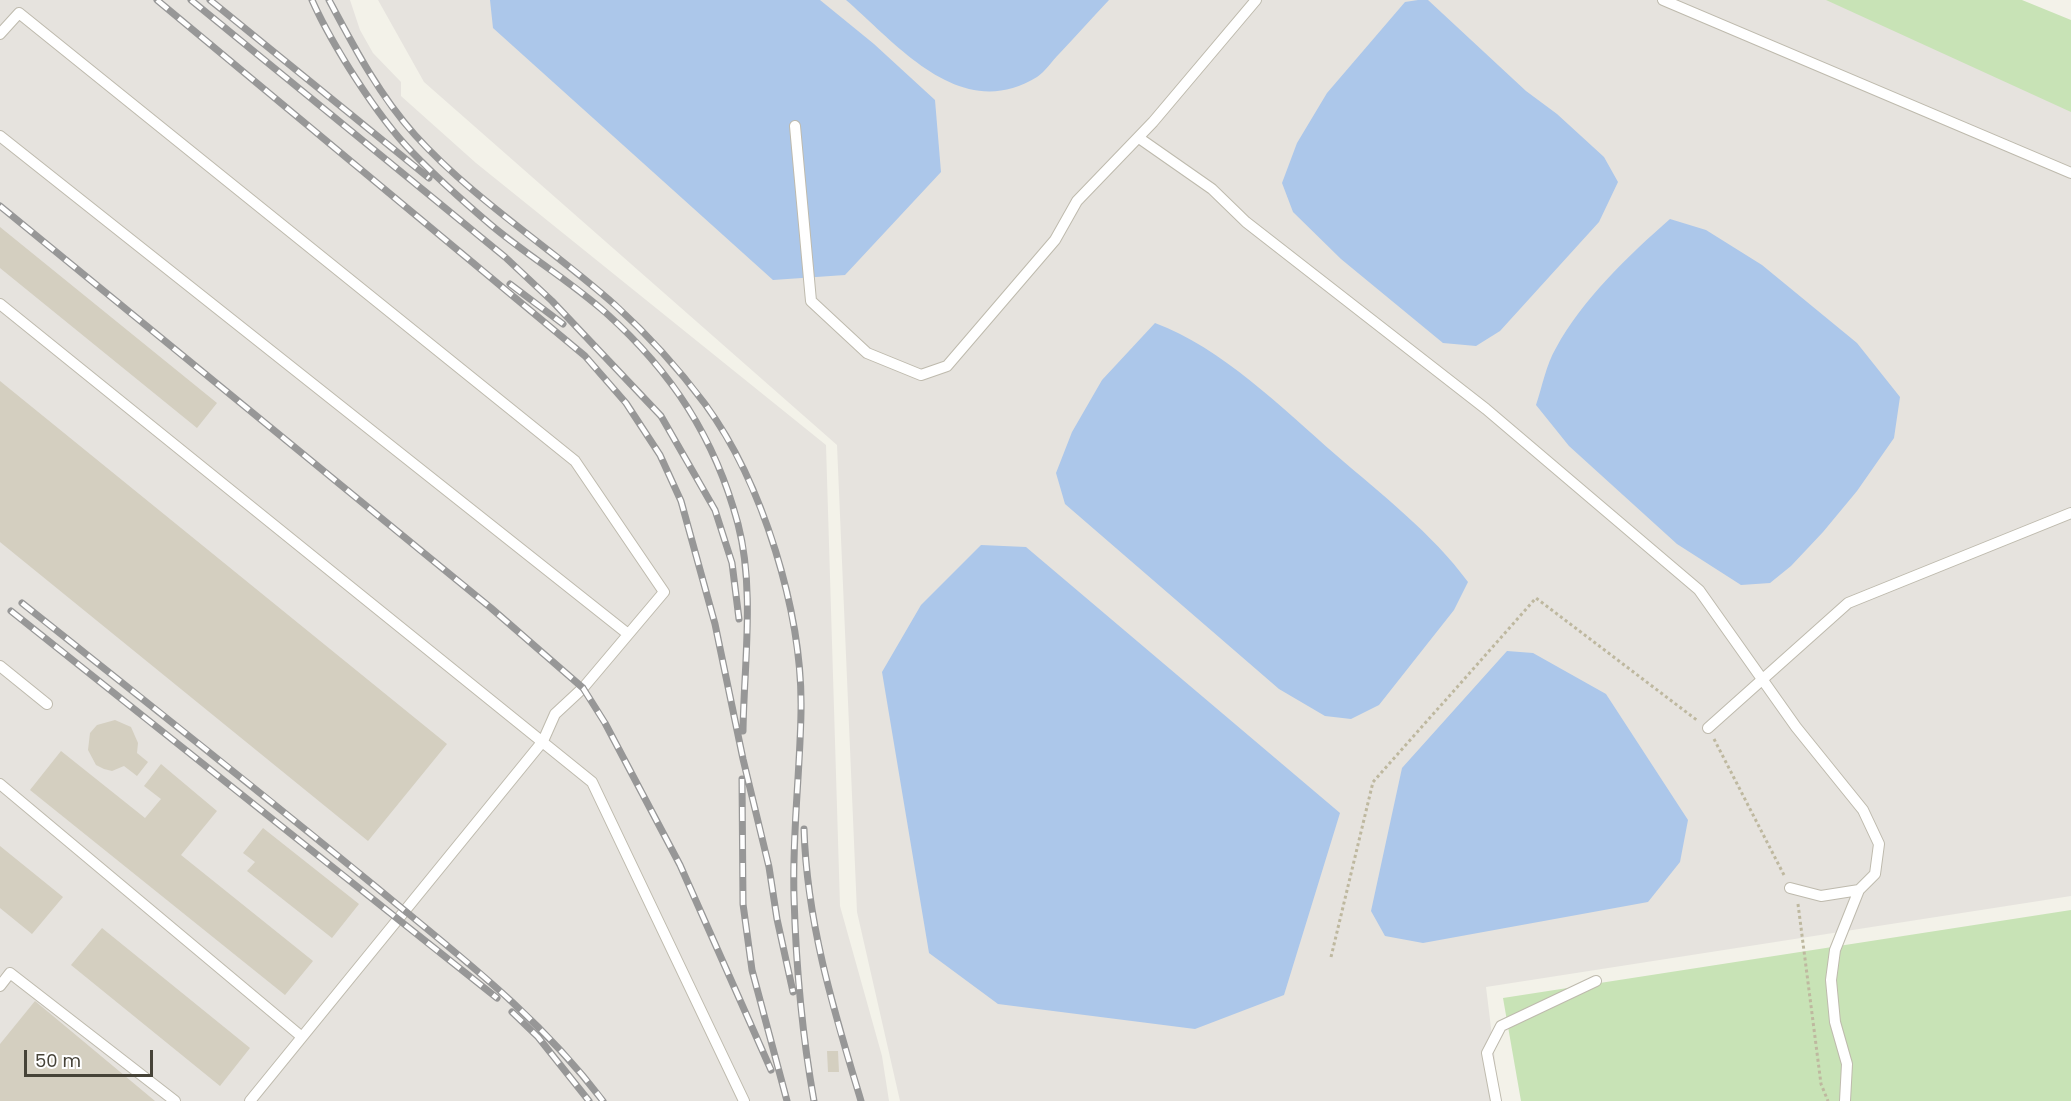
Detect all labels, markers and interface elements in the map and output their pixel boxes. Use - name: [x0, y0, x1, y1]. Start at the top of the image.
- scale bar: [27, 1038, 156, 1076]
- text: 50 m: [35, 1048, 81, 1073]

